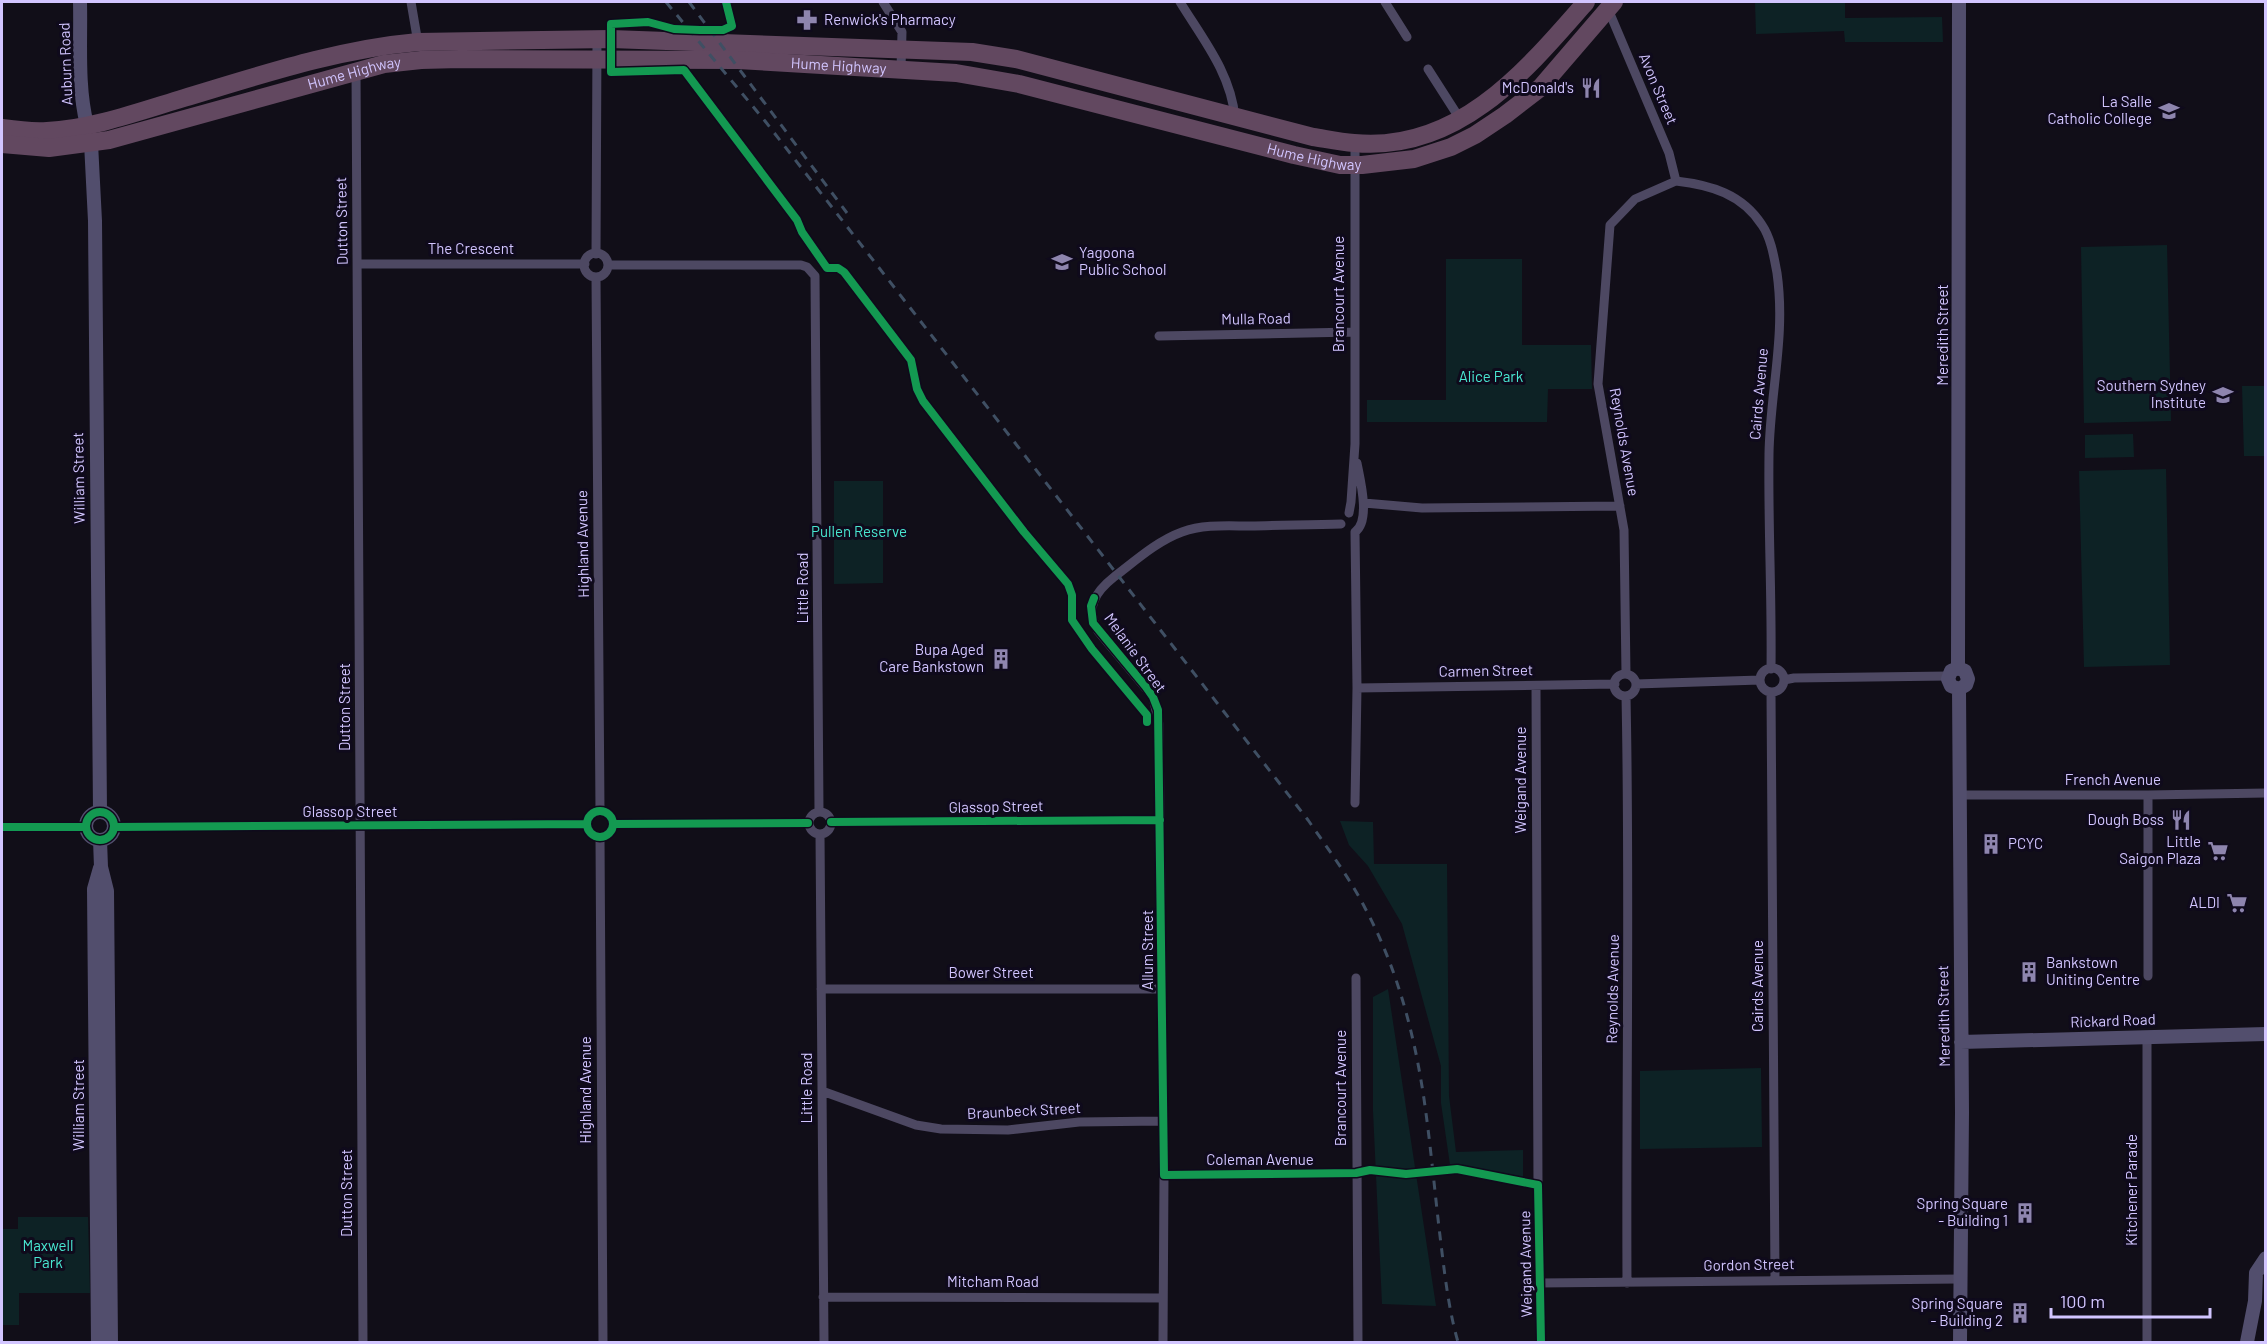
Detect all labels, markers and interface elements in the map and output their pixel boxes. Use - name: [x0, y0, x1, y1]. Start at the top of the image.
- pharmacy icon: Renwick's Pharmacy: [795, 8, 819, 32]
- place label: Renwick's Pharmacy: [824, 10, 956, 28]
- street label: Auburn Road: [55, 22, 75, 106]
- street label: Avon Street: [1636, 50, 1682, 127]
- street label: Hume Highway: [305, 52, 402, 93]
- street label: Hume Highway: [790, 53, 887, 77]
- restaurant icon: McDonald's: [1579, 76, 1603, 100]
- place label: McDonald's: [1502, 78, 1574, 96]
- place label: La Salle Catholic College: [2048, 92, 2152, 127]
- school or university icon: La Salle Catholic College: [2157, 99, 2181, 123]
- street label: Hume Highway: [1265, 138, 1361, 173]
- street label: Dutton Street: [331, 177, 351, 265]
- street label: Brancourt Avenue: [1329, 236, 1347, 352]
- street label: The Crescent: [428, 239, 514, 257]
- place label: Yagoona Public School: [1079, 243, 1167, 278]
- school or university icon: Yagoona Public School: [1050, 250, 1074, 274]
- street label: Meredith Street: [1933, 284, 1951, 386]
- street label: Mulla Road: [1221, 308, 1291, 328]
- street label: Cairds Avenue: [1745, 347, 1771, 440]
- park label: Alice Park: [1459, 367, 1524, 385]
- place label: Southern Sydney Institute: [2097, 376, 2206, 411]
- school or university icon: Southern Sydney Institute: [2211, 383, 2235, 407]
- street label: Reynolds Avenue: [1607, 386, 1643, 497]
- street label: William Street: [68, 432, 88, 524]
- street label: Highland Avenue: [572, 490, 592, 598]
- park label: Pullen Reserve: [811, 522, 907, 540]
- street label: Little Road: [793, 553, 811, 623]
- street label: Melanie Street: [1101, 609, 1171, 696]
- place label: Bupa Aged Care Bankstown: [879, 640, 984, 675]
- building icon: Bupa Aged Care Bankstown: [989, 647, 1013, 671]
- street label: Carmen Street: [1439, 660, 1533, 680]
- street label: Dutton Street: [335, 663, 353, 751]
- street label: Weigand Avenue: [1511, 727, 1529, 833]
- street label: French Avenue: [2065, 770, 2161, 788]
- street label: Glassop Street: [948, 796, 1044, 816]
- street label: Glassop Street: [303, 802, 397, 820]
- restaurant icon: Dough Boss: [2169, 808, 2193, 832]
- place label: Dough Boss: [2088, 810, 2164, 828]
- building icon: PCYC: [1979, 832, 2003, 856]
- place label: Little Saigon Plaza: [2119, 832, 2201, 867]
- place label: PCYC: [2008, 834, 2043, 852]
- supermarket icon: Little Saigon Plaza: [2206, 839, 2230, 863]
- supermarket icon: ALDI: [2225, 891, 2249, 915]
- place label: ALDI: [2189, 893, 2220, 911]
- street label: Allum Street: [1138, 910, 1156, 990]
- street label: Reynolds Avenue: [1602, 934, 1622, 1044]
- street label: Cairds Avenue: [1748, 940, 1766, 1032]
- place label: Bankstown Uniting Centre: [2046, 953, 2140, 988]
- building icon: Bankstown Uniting Centre: [2017, 960, 2041, 984]
- street label: Bower Street: [948, 963, 1034, 981]
- street label: Meredith Street: [1933, 965, 1953, 1067]
- street label: Rickard Road: [2070, 1010, 2156, 1030]
- street label: Brancourt Avenue: [1331, 1030, 1349, 1146]
- street label: Highland Avenue: [576, 1036, 594, 1144]
- street label: Little Road: [797, 1053, 815, 1123]
- street label: William Street: [69, 1059, 87, 1151]
- street label: Braunbeck Street: [967, 1098, 1081, 1122]
- street label: Kitchener Parade: [2122, 1134, 2140, 1246]
- street label: Dutton Street: [337, 1149, 355, 1237]
- street label: Coleman Avenue: [1206, 1150, 1314, 1168]
- place label: Spring Square - Building 1: [1916, 1194, 2008, 1229]
- building icon: Spring Square - Building 1: [2013, 1201, 2037, 1225]
- street label: Weigand Avenue: [1515, 1210, 1535, 1318]
- park label: Maxwell Park: [22, 1236, 74, 1271]
- street label: Gordon Street: [1703, 1254, 1795, 1274]
- street label: Mitcham Road: [947, 1272, 1039, 1290]
- scale bar: [2051, 1281, 2210, 1319]
- text: 100 m: [2060, 1290, 2105, 1312]
- place label: Spring Square - Building 2: [1911, 1294, 2003, 1329]
- building icon: Spring Square - Building 2: [2008, 1301, 2032, 1325]

